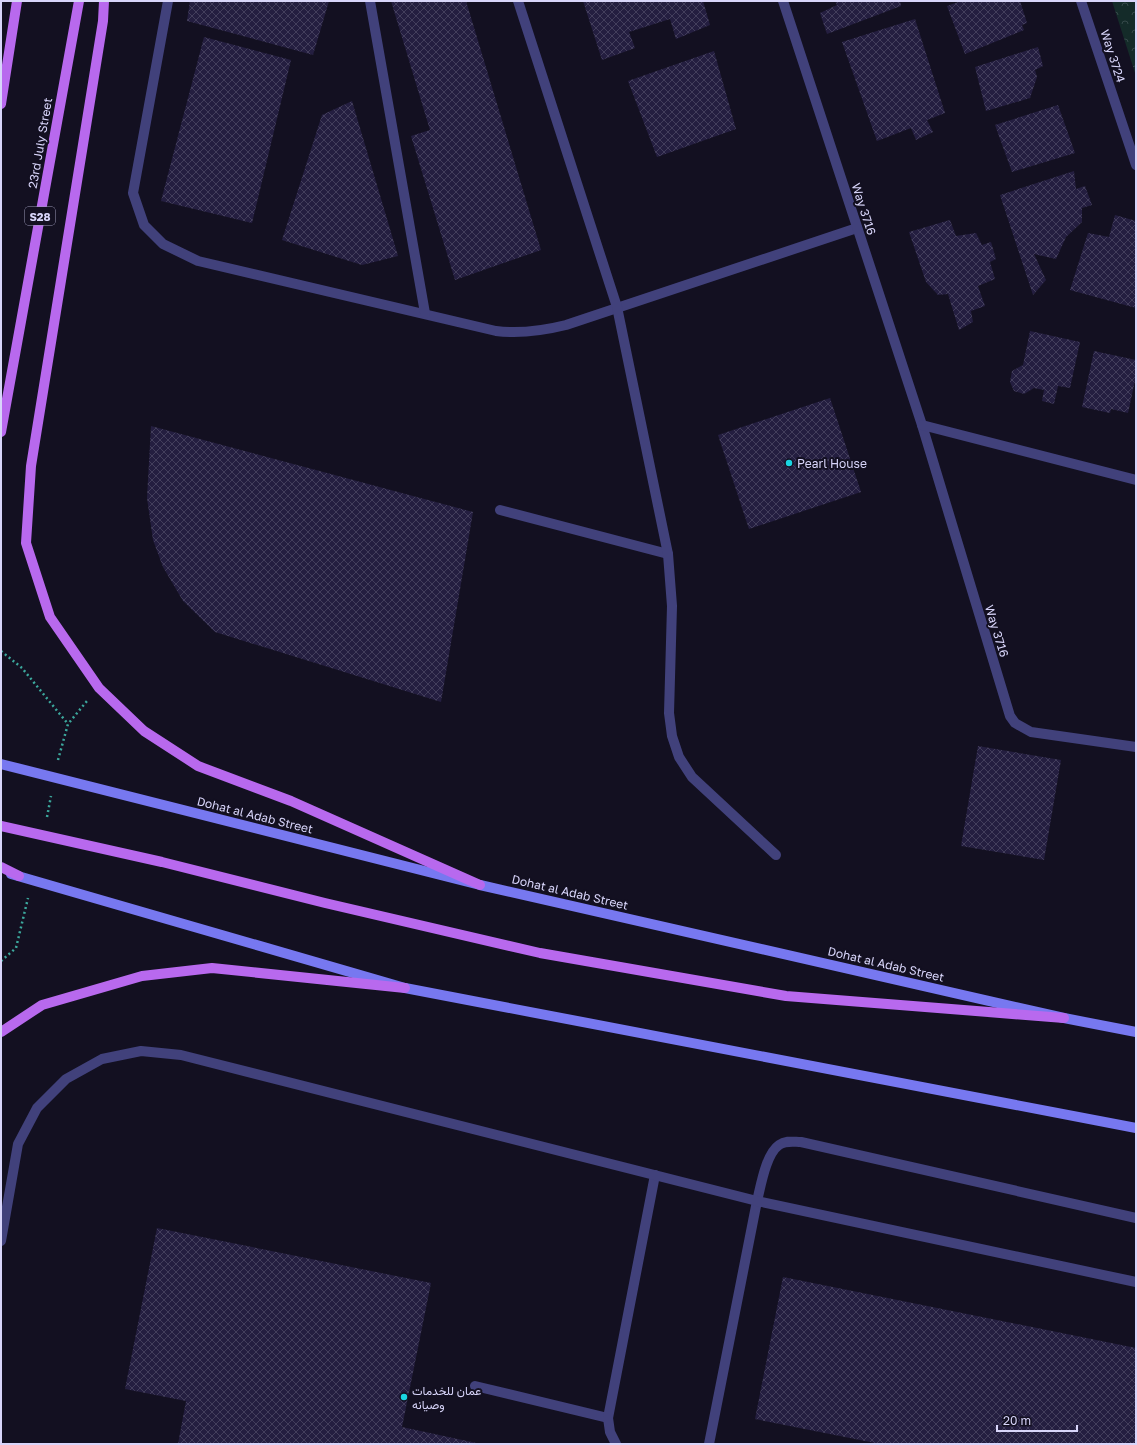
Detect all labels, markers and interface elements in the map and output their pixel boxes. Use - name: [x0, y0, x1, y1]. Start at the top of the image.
- street label: Way 3724: [1097, 28, 1129, 84]
- street label: 23rd July Street: [25, 96, 55, 189]
- street label: Way 3716: [849, 181, 879, 237]
- road number: S28: [25, 207, 55, 225]
- place label: Pearl House: [797, 456, 867, 471]
- marker: Pearl House: [784, 458, 794, 468]
- street label: Way 3716: [982, 603, 1012, 659]
- street label: Dohat al Adab Street: [195, 793, 315, 837]
- street label: Dohat al Adab Street: [510, 871, 630, 913]
- street label: Dohat al Adab Street: [826, 943, 946, 985]
- place label: عمان للخدمات وصيانه: [412, 1383, 481, 1413]
- marker: عمان للخدمات وصيانه: [399, 1392, 409, 1402]
- scale bar: [997, 1407, 1077, 1433]
- text: 20 m: [1003, 1413, 1031, 1428]

